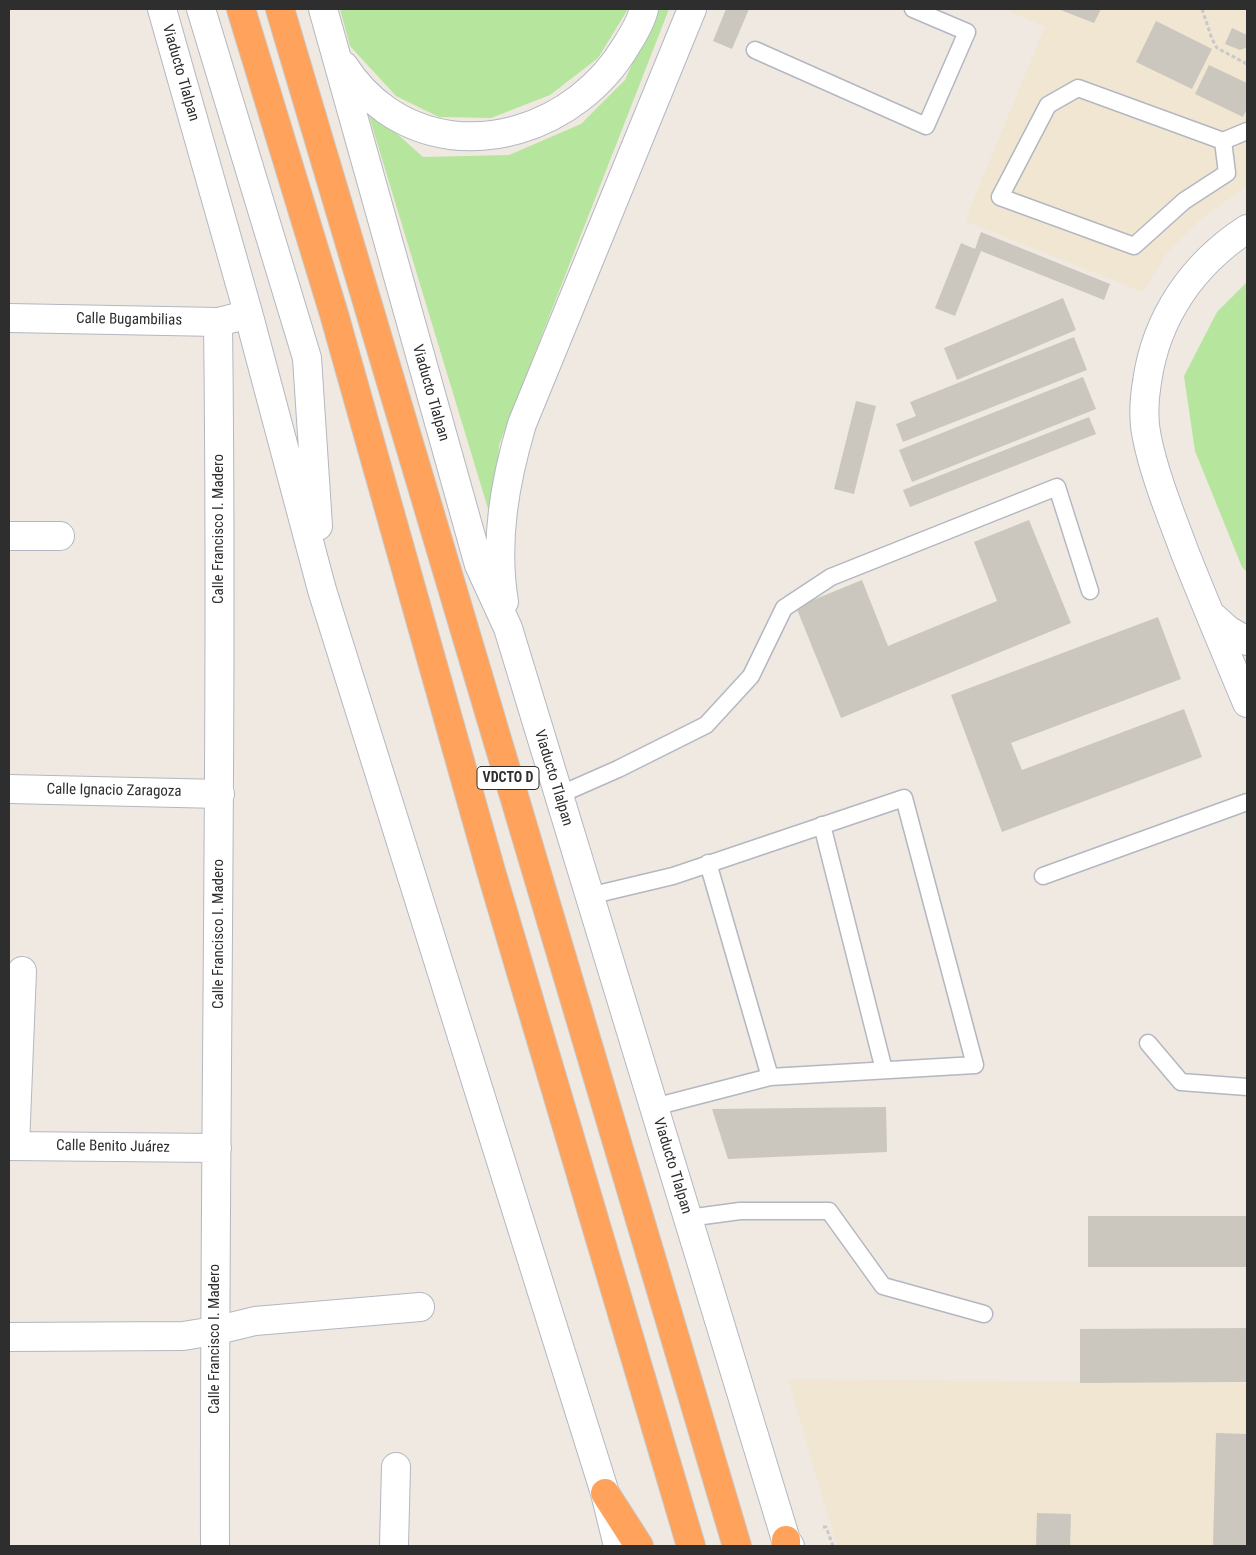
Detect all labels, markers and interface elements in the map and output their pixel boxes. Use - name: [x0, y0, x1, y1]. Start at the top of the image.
- street label: Viaducto Tlalpan: [158, 23, 202, 123]
- street label: Calle Bugambilias: [76, 310, 182, 330]
- street label: Viaducto Tlalpan: [408, 343, 452, 443]
- street label: Calle Francisco I. Madero: [210, 454, 228, 604]
- street label: Viaducto Tlalpan: [530, 728, 576, 828]
- road number: VDCTO D: [477, 766, 539, 790]
- street label: Calle Ignacio Zaragoza: [46, 781, 182, 801]
- street label: Calle Francisco I. Madero: [210, 859, 228, 1009]
- street label: Viaducto Tlalpan: [649, 1116, 695, 1216]
- street label: Calle Benito Juárez: [56, 1137, 170, 1157]
- street label: Calle Francisco I. Madero: [206, 1264, 224, 1414]

